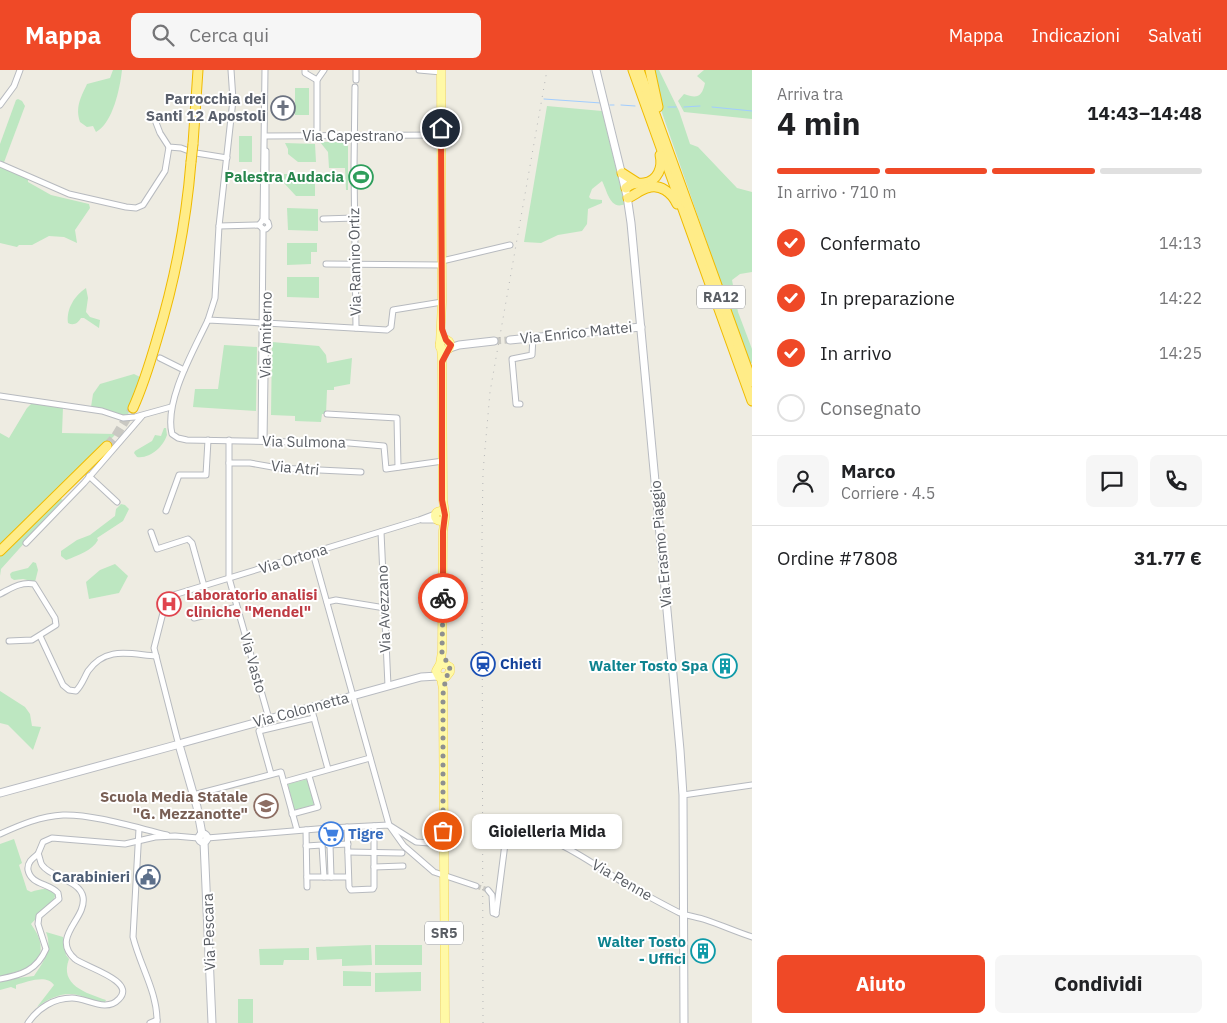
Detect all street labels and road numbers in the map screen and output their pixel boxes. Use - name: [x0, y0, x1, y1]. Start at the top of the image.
- street label: Via Capestrano: [302, 126, 404, 145]
- street label: Via Ramiro Ortiz: [344, 208, 365, 316]
- road number: RA12: [697, 286, 745, 308]
- street label: Via Amiterno: [255, 291, 276, 379]
- street label: Via Enrico Mattei: [519, 317, 633, 348]
- street label: Via Sulmona: [262, 431, 346, 452]
- street label: Via Atri: [270, 456, 320, 479]
- street label: Via Erasmo Piaggio: [645, 480, 676, 609]
- street label: Via Ortona: [256, 539, 329, 578]
- street label: Via Avezzano: [372, 565, 395, 653]
- street label: Via Vasto: [236, 630, 271, 695]
- street label: Via Colonnetta: [251, 688, 351, 731]
- street label: Via Penne: [589, 855, 656, 904]
- street label: Via Pescara: [198, 893, 219, 971]
- road number: SR5: [425, 921, 463, 944]

